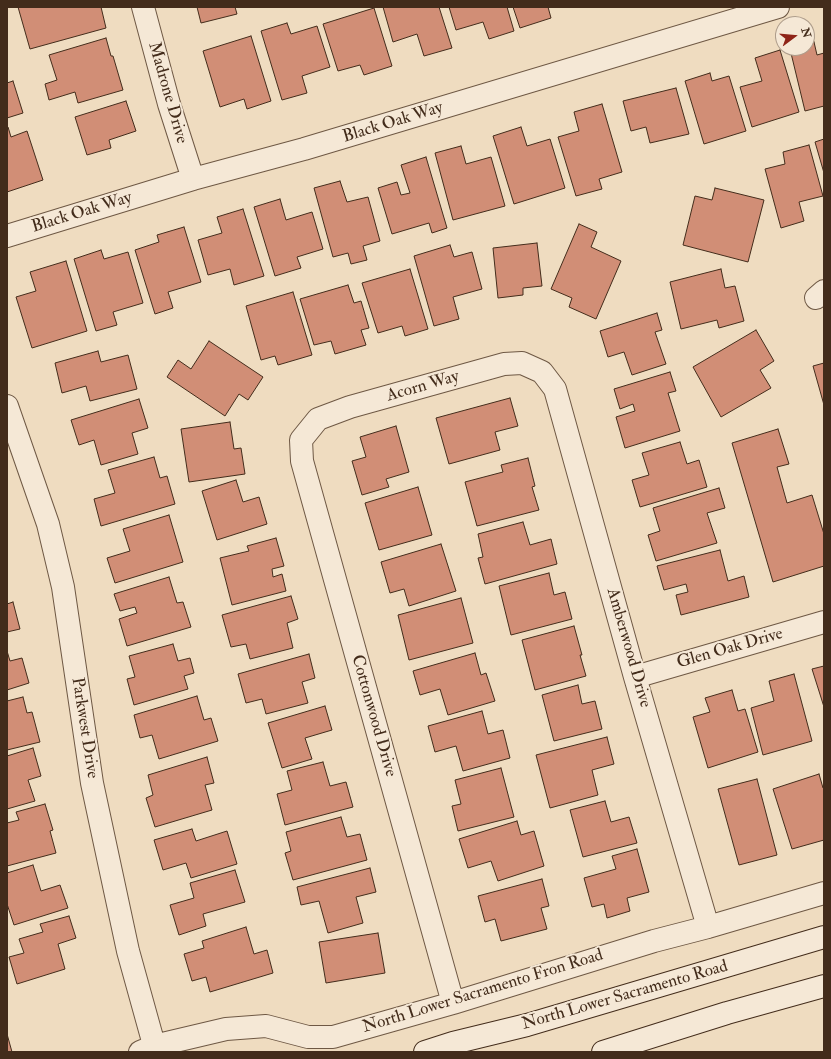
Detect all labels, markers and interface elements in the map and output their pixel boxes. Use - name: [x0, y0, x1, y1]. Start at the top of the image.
- north arrow: [775, 16, 815, 56]
- text: N: [798, 26, 814, 39]
- street label: Madrone Drive: [143, 40, 191, 146]
- street label: Black Oak Way: [340, 98, 446, 148]
- street label: Black Oak Way: [29, 188, 135, 238]
- street label: Acorn Way: [384, 367, 462, 407]
- street label: Amberwood Drive: [601, 586, 655, 710]
- street label: Glen Oak Drive: [675, 624, 785, 674]
- street label: Cottonwood Drive: [346, 653, 400, 779]
- street label: Parkwest Drive: [66, 676, 102, 780]
- street label: North Lower Sacramento Fron Road: [360, 946, 606, 1038]
- street label: North Lower Sacramento Road: [520, 957, 730, 1035]

